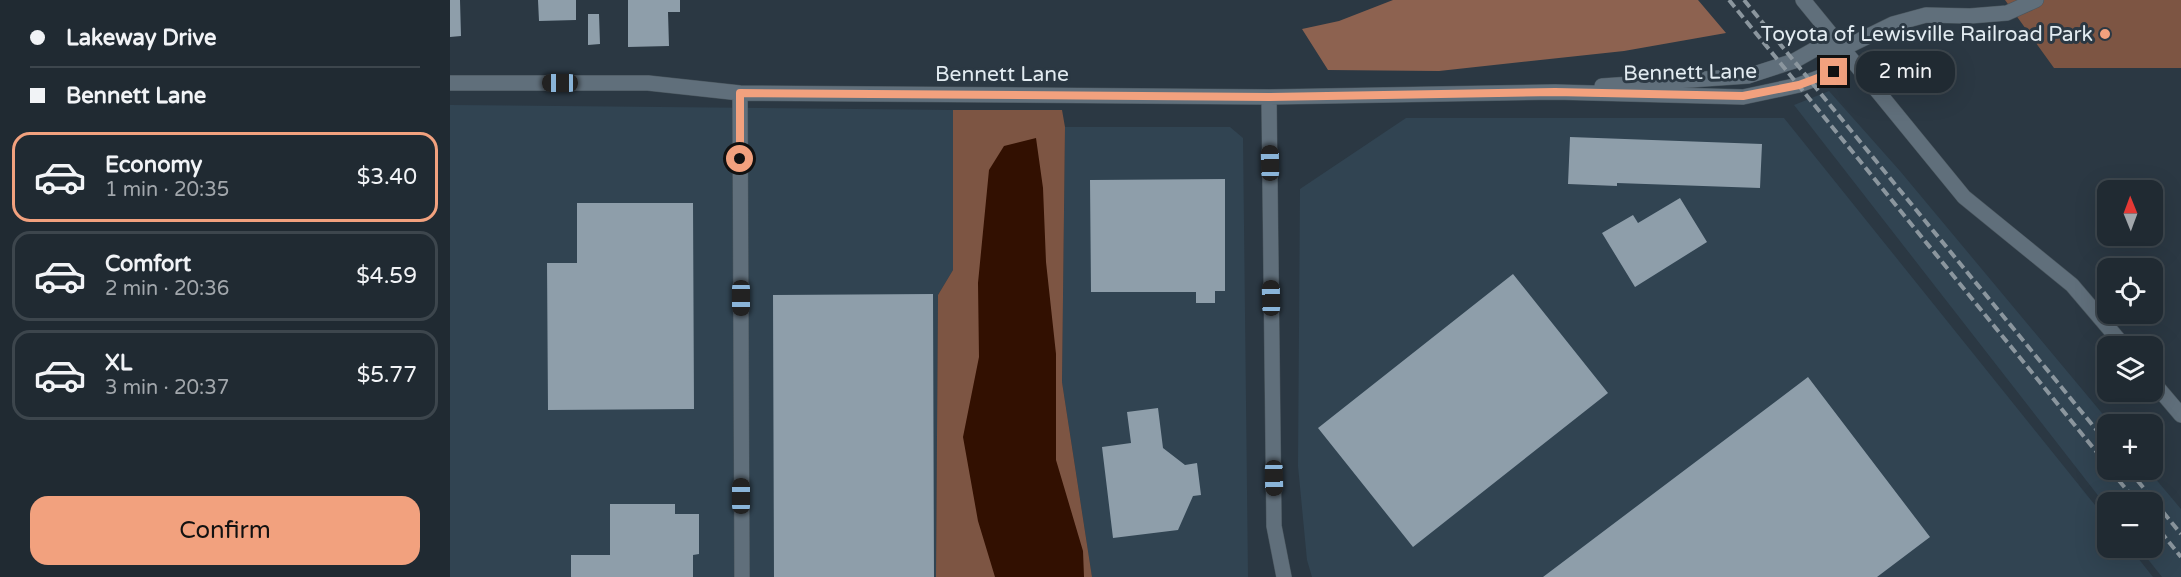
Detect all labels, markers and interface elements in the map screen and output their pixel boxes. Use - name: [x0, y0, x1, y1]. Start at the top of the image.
- place label: Toyota of Lewisville Railroad Park: [1761, 22, 2093, 47]
- text: Lakeway Drive: [66, 25, 216, 51]
- marker: Toyota of Lewisville Railroad Park: [2098, 27, 2112, 41]
- callout: 2 min: [1855, 51, 1954, 93]
- route end: [1820, 58, 1847, 85]
- street label: Bennett Lane: [1623, 59, 1757, 86]
- text: 2 min: [1879, 60, 1932, 84]
- street label: Bennett Lane: [935, 62, 1069, 87]
- car: [542, 74, 578, 92]
- text: Bennett Lane: [66, 83, 206, 109]
- route start: [726, 145, 753, 172]
- car: [1261, 145, 1279, 181]
- icon: car: [33, 150, 87, 204]
- text: Economy: [105, 152, 202, 178]
- text: $3.40: [357, 164, 417, 190]
- text: 1 min · 20:35: [105, 178, 229, 202]
- north arrow: [2097, 180, 2163, 246]
- map controls: [2097, 180, 2163, 558]
- icon: car: [33, 249, 87, 303]
- text: Comfort: [105, 251, 191, 277]
- button: locate: [2097, 258, 2163, 324]
- text: $4.59: [356, 263, 417, 289]
- text: 2 min · 20:36: [105, 277, 229, 301]
- car: [732, 280, 750, 316]
- car: [1262, 280, 1280, 316]
- button: layers: [2097, 336, 2163, 402]
- icon: car: [33, 348, 87, 402]
- text: XL: [105, 350, 132, 376]
- text: $5.77: [357, 362, 417, 388]
- text: 3 min · 20:37: [105, 376, 229, 400]
- button: +: [2097, 414, 2163, 480]
- car: [1265, 460, 1283, 496]
- car: [732, 478, 750, 514]
- button: −: [2097, 492, 2163, 558]
- button: Confirm: [30, 496, 420, 565]

